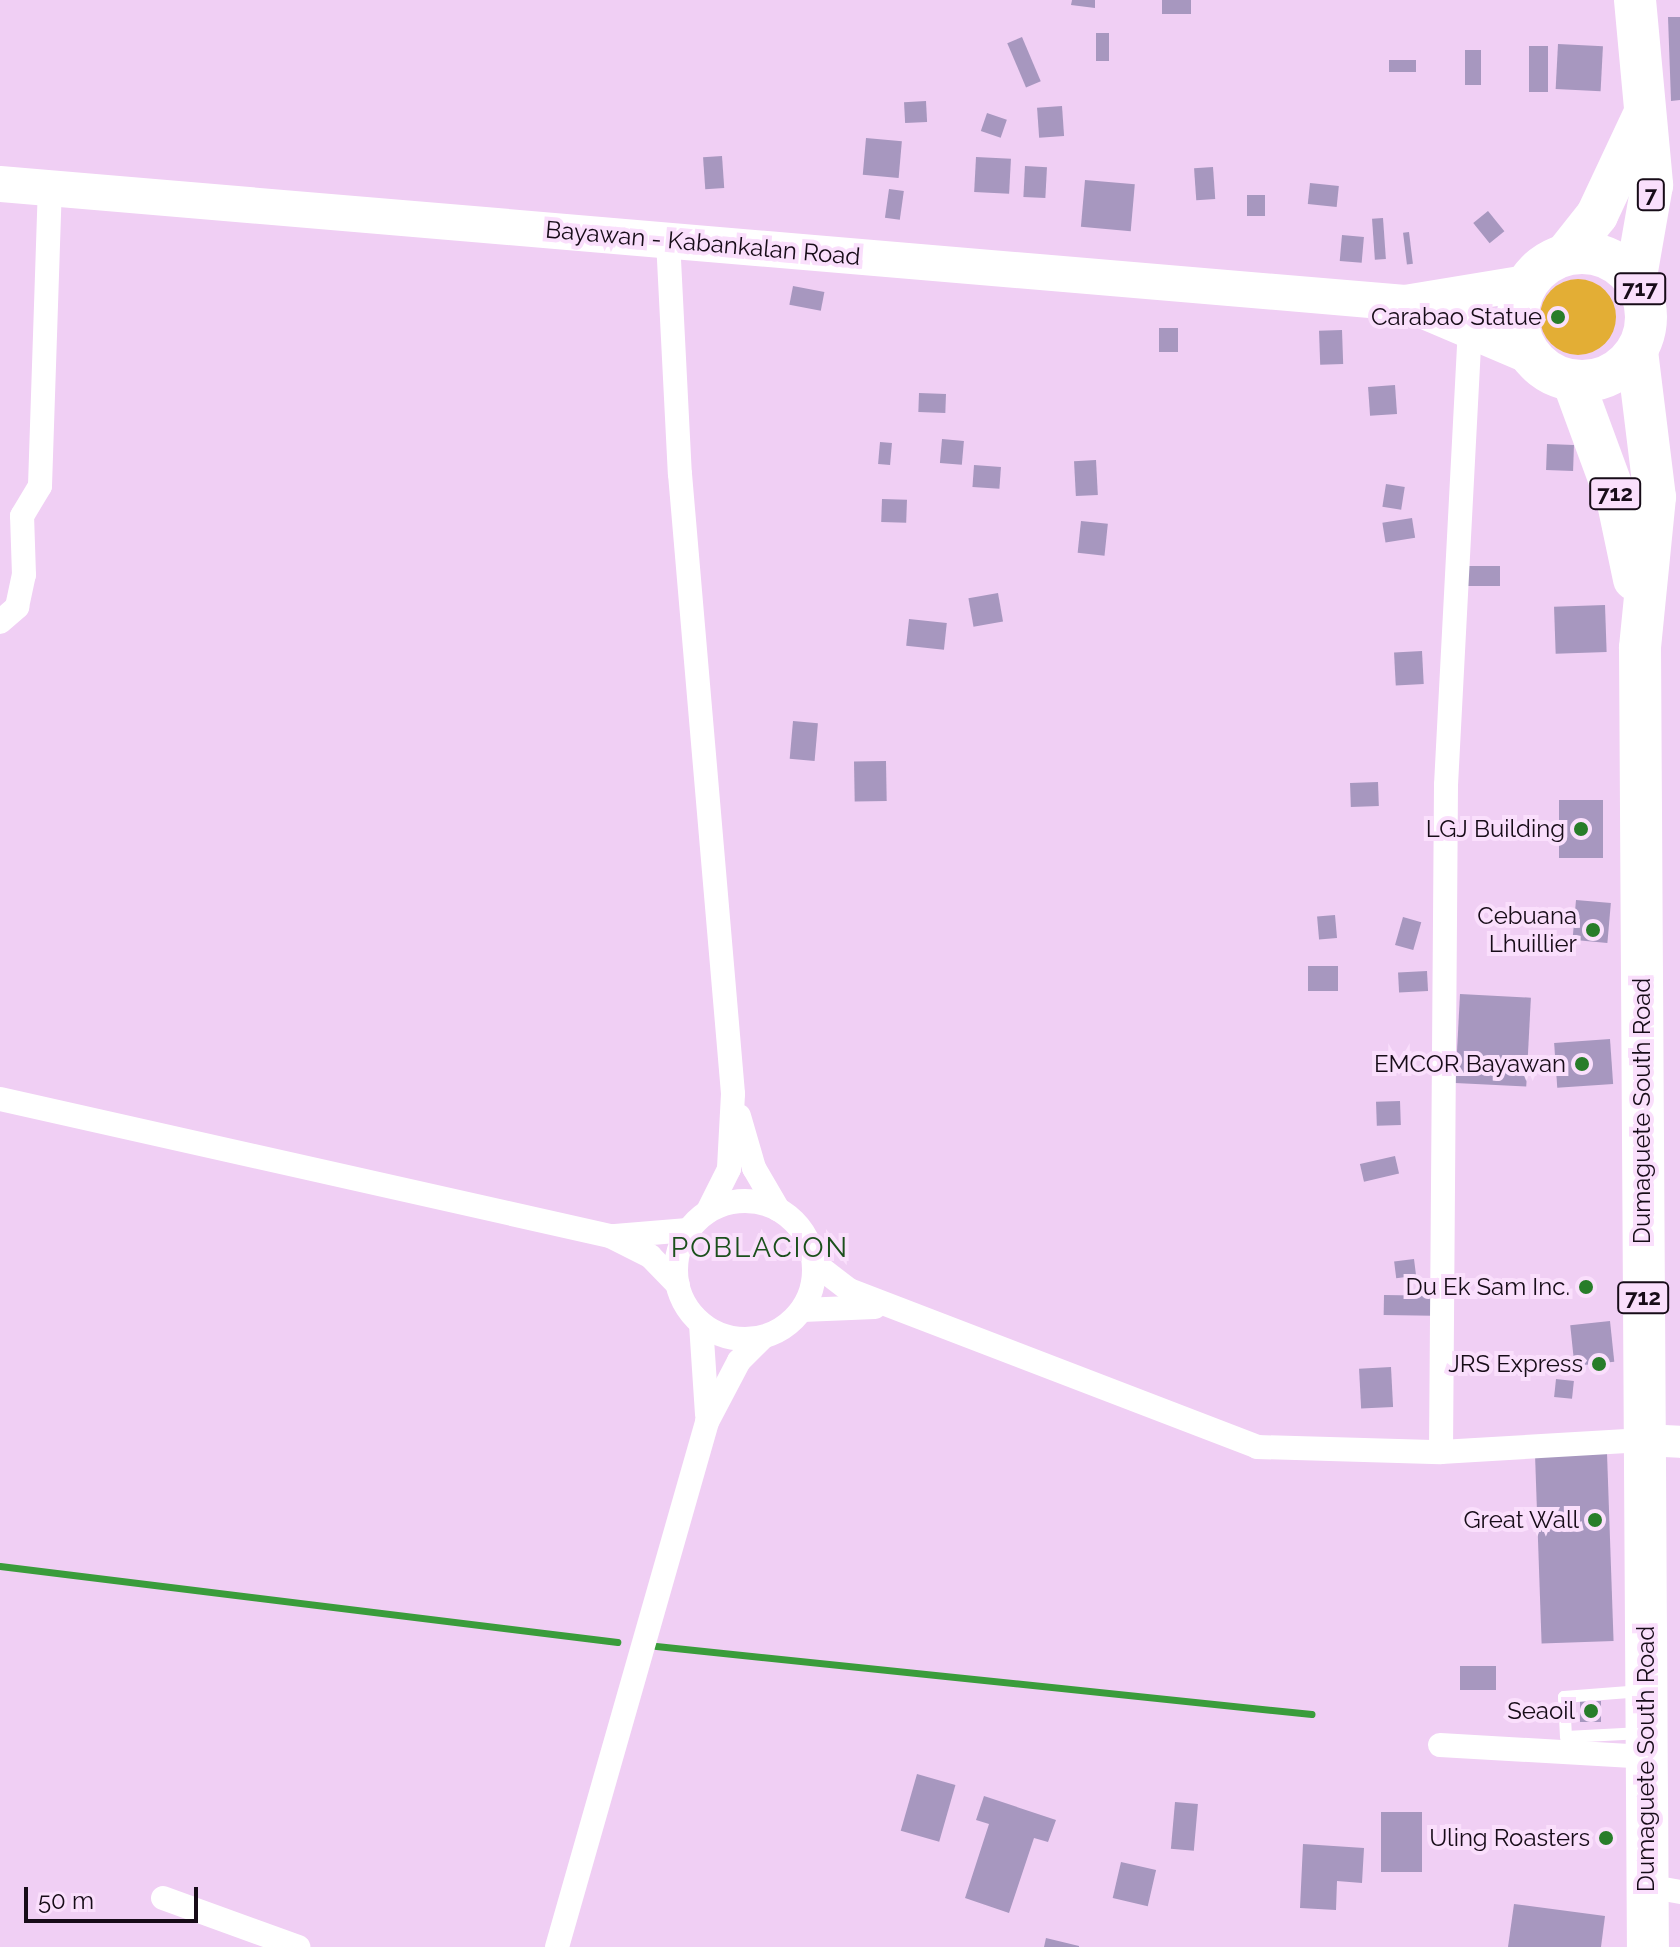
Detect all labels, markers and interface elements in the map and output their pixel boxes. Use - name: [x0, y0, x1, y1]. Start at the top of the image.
- road number: 7: [1635, 177, 1667, 213]
- street label: Bayawan - Kabankalan Road: [544, 215, 862, 271]
- road number: 717: [1614, 271, 1666, 307]
- place label: Carabao Statue: [1371, 303, 1542, 331]
- marker: Carabao Statue: [1549, 308, 1567, 326]
- road number: 712: [1589, 476, 1641, 512]
- place label: LGJ Building: [1426, 815, 1565, 843]
- marker: LGJ Building: [1572, 820, 1590, 838]
- place label: Cebuana Lhuillier: [1477, 902, 1577, 958]
- marker: Cebuana Lhuillier: [1584, 921, 1602, 939]
- street label: Dumaguete South Road: [1628, 978, 1656, 1244]
- place label: EMCOR Bayawan: [1374, 1050, 1566, 1078]
- marker: EMCOR Bayawan: [1573, 1055, 1591, 1073]
- district label: POBLACION: [671, 1231, 849, 1265]
- place label: Du Ek Sam Inc.: [1406, 1273, 1570, 1301]
- marker: Du Ek Sam Inc.: [1577, 1278, 1595, 1296]
- road number: 712: [1617, 1280, 1669, 1316]
- place label: JRS Express: [1448, 1350, 1583, 1378]
- marker: JRS Express: [1590, 1355, 1608, 1373]
- place label: Great Wall: [1463, 1506, 1579, 1534]
- marker: Great Wall: [1586, 1511, 1604, 1529]
- street label: Dumaguete South Road: [1632, 1626, 1660, 1892]
- place label: Seaoil: [1507, 1697, 1575, 1725]
- marker: Seaoil: [1582, 1702, 1600, 1720]
- place label: Uling Roasters: [1429, 1824, 1590, 1852]
- marker: Uling Roasters: [1597, 1829, 1615, 1847]
- scale bar: [28, 1871, 202, 1921]
- text: 50 m: [38, 1886, 94, 1915]

